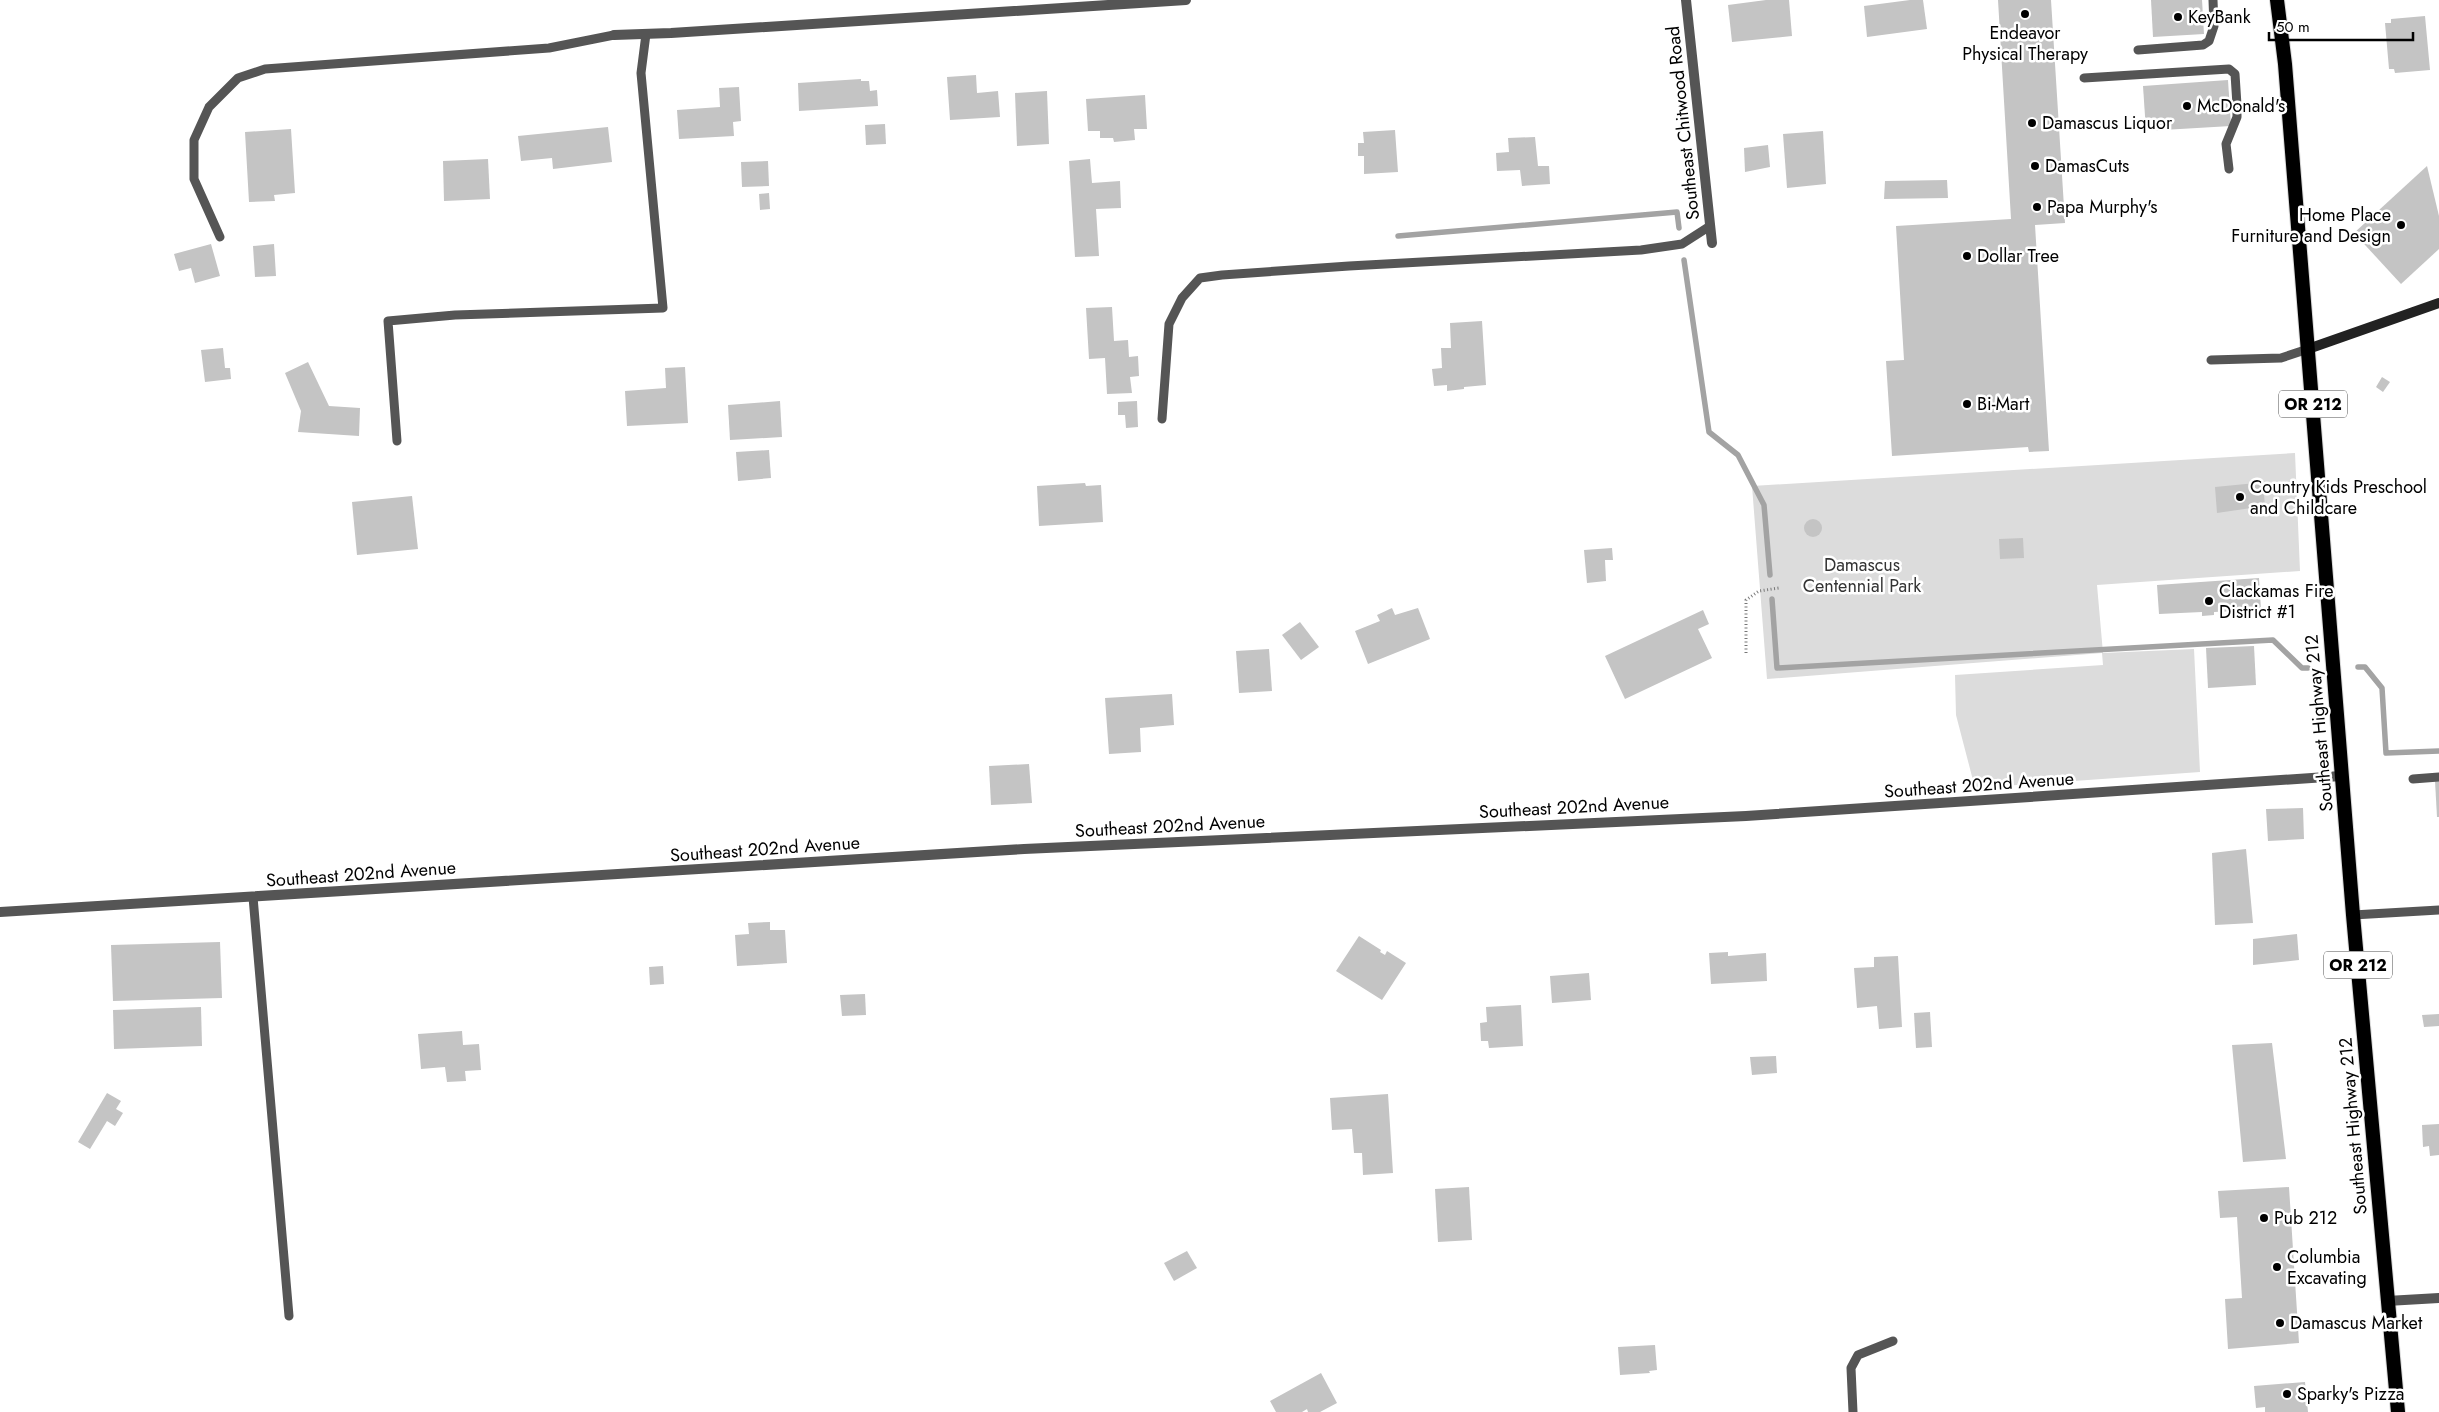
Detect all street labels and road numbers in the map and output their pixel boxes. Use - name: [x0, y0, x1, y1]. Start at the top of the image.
- street label: Southeast Chitwood Road: [1660, 25, 1706, 221]
- road number: OR 212: [2279, 390, 2347, 418]
- street label: Southeast Highway 212: [2298, 633, 2340, 813]
- street label: Southeast 202nd Avenue: [1883, 765, 2075, 805]
- street label: Southeast 202nd Avenue: [1478, 789, 1670, 825]
- street label: Southeast 202nd Avenue: [1074, 808, 1266, 844]
- street label: Southeast 202nd Avenue: [669, 829, 861, 869]
- street label: Southeast 202nd Avenue: [265, 854, 457, 894]
- road number: OR 212: [2324, 952, 2392, 978]
- street label: Southeast Highway 212: [2332, 1036, 2374, 1216]

